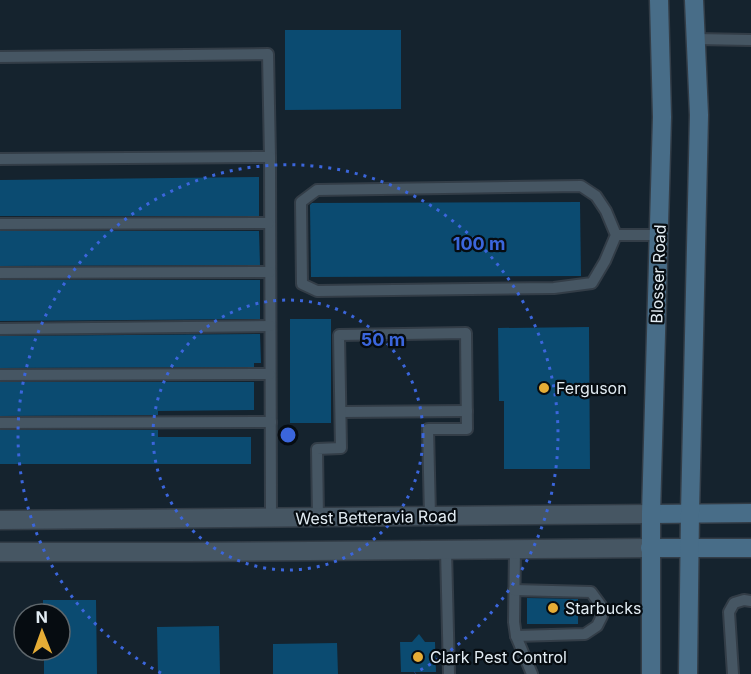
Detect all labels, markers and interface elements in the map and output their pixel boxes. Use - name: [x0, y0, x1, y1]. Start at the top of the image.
- street label: Blosser Road: [646, 224, 670, 324]
- text: 100 m: [453, 233, 505, 254]
- text: 50 m: [361, 329, 405, 350]
- place label: Ferguson: [556, 378, 627, 398]
- marker: Ferguson: [537, 381, 551, 395]
- centre of rings: [278, 425, 298, 445]
- street label: West Betteravia Road: [295, 506, 457, 528]
- place label: Starbucks: [565, 598, 641, 618]
- marker: Starbucks: [546, 601, 560, 615]
- north arrow: [12, 602, 72, 662]
- text: N: [35, 607, 48, 627]
- place label: Clark Pest Control: [430, 647, 567, 667]
- marker: Clark Pest Control: [411, 650, 425, 664]

